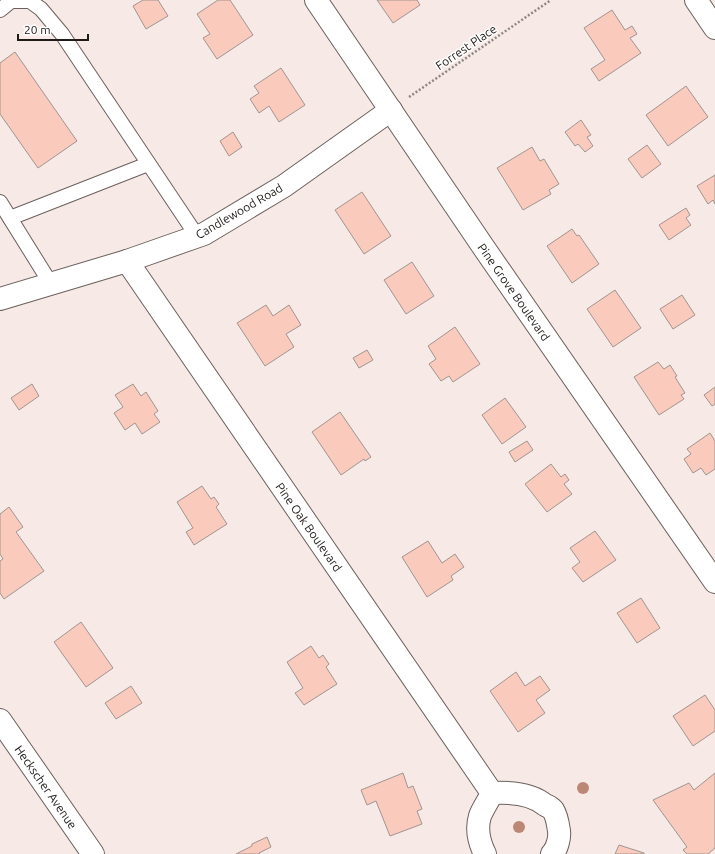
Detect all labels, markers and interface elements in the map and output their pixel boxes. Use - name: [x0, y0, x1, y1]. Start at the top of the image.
- scale bar: [18, 16, 88, 42]
- street label: Forrest Place: [433, 22, 499, 72]
- text: 20 m: [24, 23, 51, 36]
- street label: Candlewood Road: [193, 181, 285, 241]
- street label: Pine Grove Boulevard: [475, 241, 553, 343]
- street label: Pine Oak Boulevard: [273, 480, 345, 574]
- street label: Heckscher Avenue: [12, 743, 80, 831]

